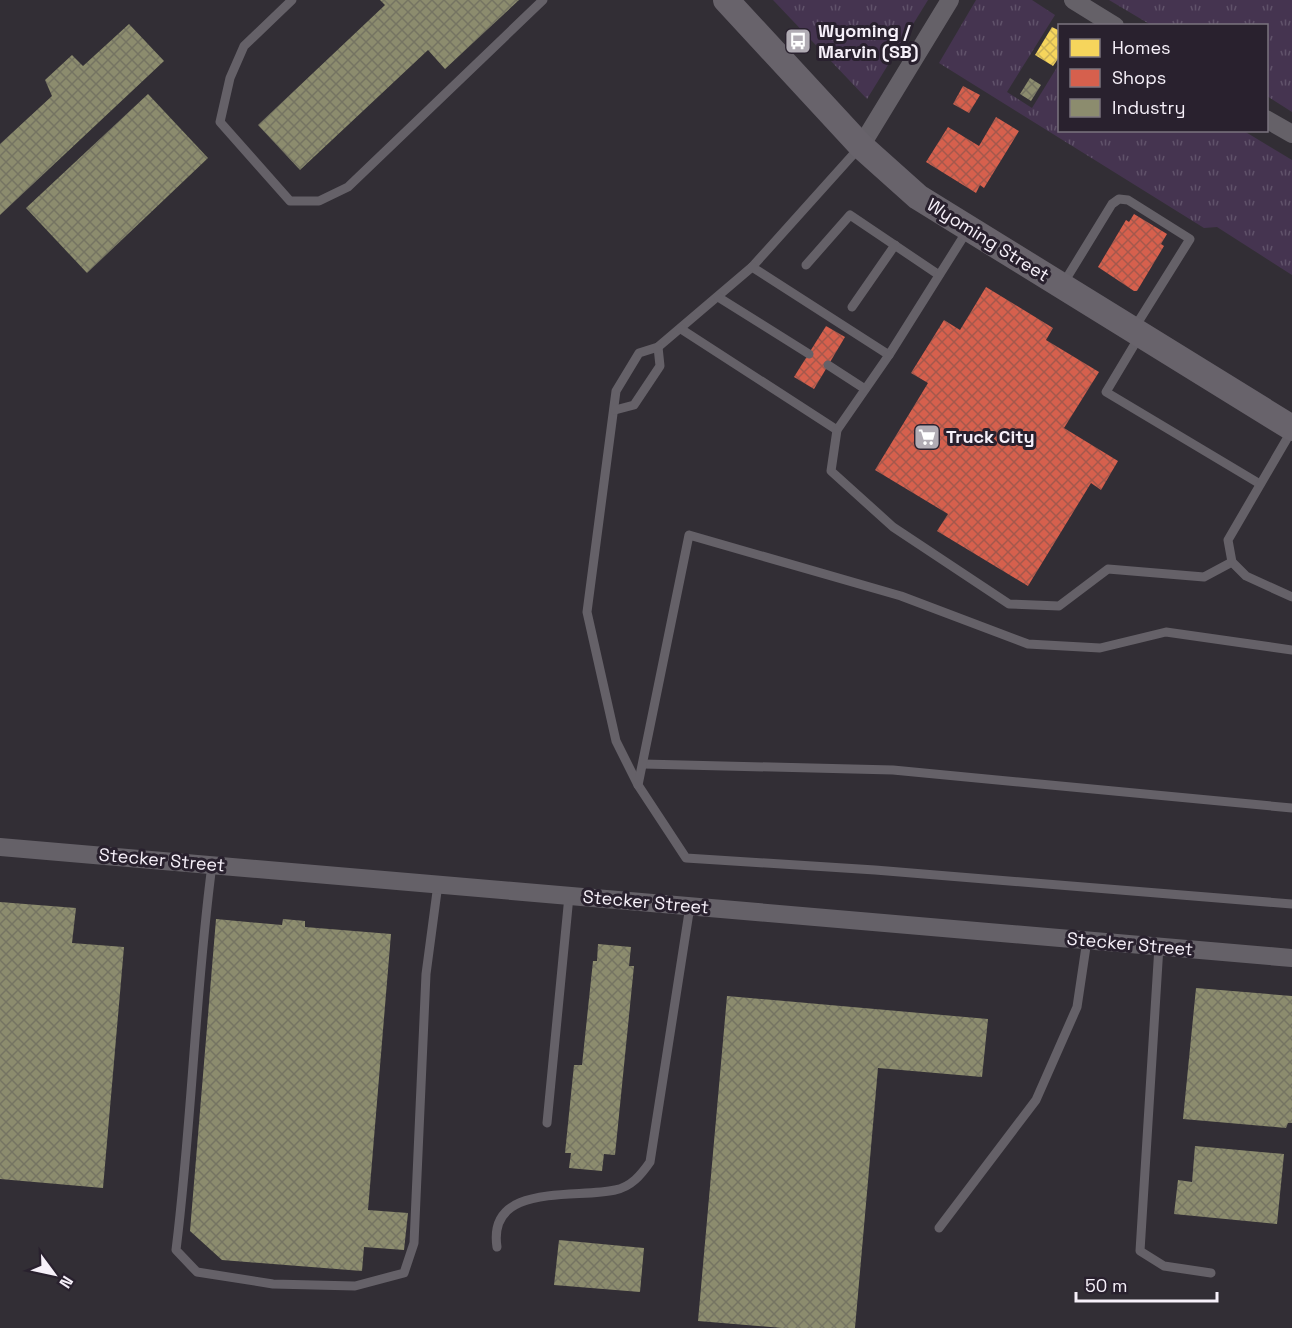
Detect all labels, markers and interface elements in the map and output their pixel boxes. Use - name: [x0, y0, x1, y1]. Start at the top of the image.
- place label: Wyoming / Marvin (SB): [818, 19, 919, 63]
- legend: [1058, 24, 1268, 132]
- bus stop icon: Wyoming / Marvin (SB): [783, 26, 813, 56]
- text: Homes: [1112, 36, 1171, 59]
- text: Shops: [1112, 66, 1166, 89]
- text: Industry: [1112, 96, 1185, 119]
- street label: Wyoming Street: [923, 193, 1054, 286]
- supermarket icon: Truck City: [912, 422, 942, 452]
- place label: Truck City: [946, 425, 1035, 448]
- street label: Stecker Street: [98, 843, 226, 876]
- street label: Stecker Street: [582, 885, 710, 918]
- street label: Stecker Street: [1066, 927, 1194, 960]
- north arrow: [24, 1244, 84, 1304]
- scale bar: [1076, 1265, 1217, 1303]
- text: N: [54, 1272, 78, 1292]
- text: 50 m: [1085, 1274, 1127, 1297]

